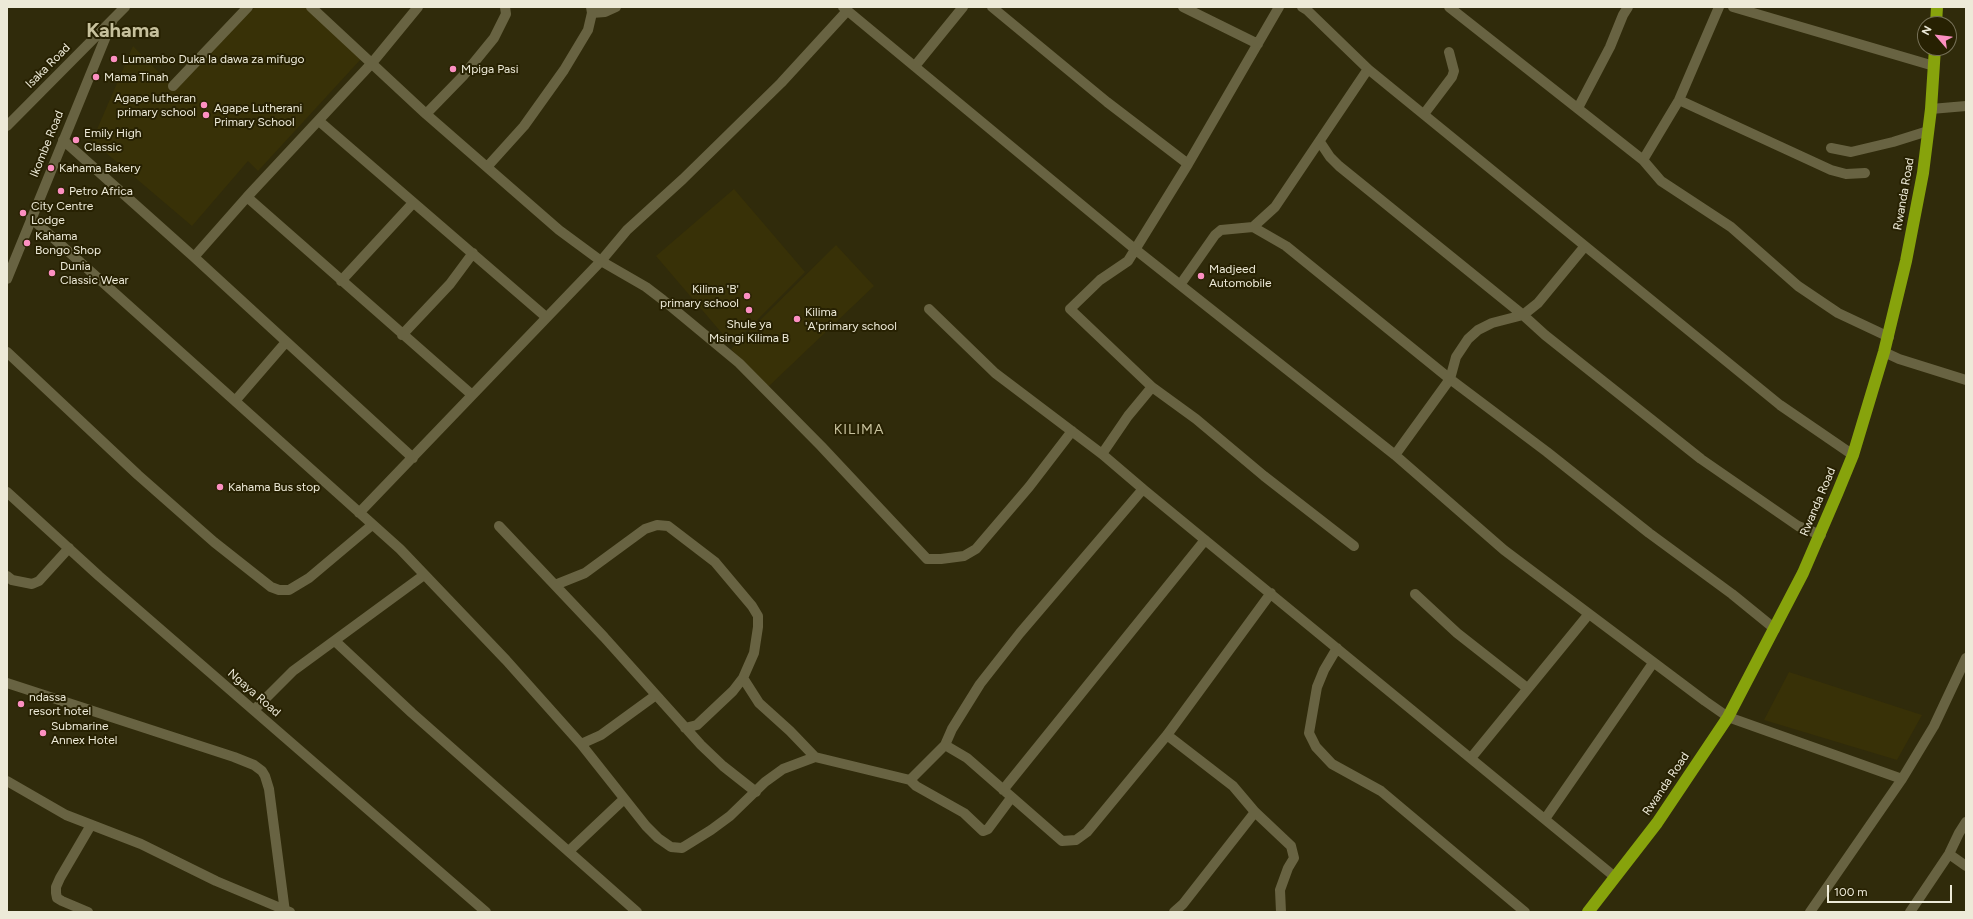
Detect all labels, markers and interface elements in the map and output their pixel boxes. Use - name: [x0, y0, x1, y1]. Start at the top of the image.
- north arrow: [1917, 16, 1957, 56]
- district label: Kahama: [86, 19, 160, 43]
- text: N: [1919, 24, 1935, 37]
- street label: Isaka Road: [23, 41, 73, 91]
- place label: Lumambo Duka la dawa za mifugo: [122, 52, 304, 66]
- marker: Lumambo Duka la dawa za mifugo: [109, 54, 119, 64]
- place label: Mpiga Pasi: [461, 62, 518, 76]
- marker: Mpiga Pasi: [448, 64, 458, 74]
- place label: Mama Tinah: [104, 70, 168, 84]
- marker: Mama Tinah: [91, 72, 101, 82]
- place label: Agape lutheran primary school: [114, 91, 196, 119]
- marker: Agape lutheran primary school: [199, 100, 209, 110]
- place label: Agape Lutherani Primary School: [214, 101, 302, 129]
- street label: Ikombe Road: [27, 109, 67, 179]
- marker: Agape Lutherani Primary School: [201, 110, 211, 120]
- place label: Emily High Classic: [84, 126, 142, 154]
- marker: Emily High Classic: [71, 135, 81, 145]
- street label: Rwanda Road: [1891, 157, 1917, 231]
- place label: Kahama Bakery: [59, 161, 141, 175]
- marker: Kahama Bakery: [46, 163, 56, 173]
- place label: Petro Africa: [69, 184, 133, 198]
- marker: Petro Africa: [56, 186, 66, 196]
- place label: City Centre Lodge: [31, 199, 93, 227]
- marker: City Centre Lodge: [18, 208, 28, 218]
- place label: Kahama Bongo Shop: [35, 229, 101, 257]
- marker: Kahama Bongo Shop: [22, 238, 32, 248]
- place label: Dunia Classic Wear: [60, 259, 129, 287]
- place label: Madjeed Automobile: [1209, 262, 1271, 290]
- marker: Dunia Classic Wear: [47, 268, 57, 278]
- marker: Madjeed Automobile: [1196, 271, 1206, 281]
- place label: Kilima 'B' primary school: [660, 282, 739, 310]
- marker: Kilima 'B' primary school: [742, 291, 752, 301]
- marker: Shule ya Msingi Kilima B: [744, 305, 754, 315]
- place label: Kilima 'A'primary school: [805, 305, 897, 333]
- marker: Kilima 'A'primary school: [792, 314, 802, 324]
- place label: Shule ya Msingi Kilima B: [709, 317, 789, 345]
- district label: KILIMA: [834, 422, 884, 438]
- street label: Rwanda Road: [1797, 465, 1839, 539]
- place label: Kahama Bus stop: [228, 480, 320, 494]
- marker: Kahama Bus stop: [215, 482, 225, 492]
- street label: Ngaya Road: [225, 666, 283, 720]
- place label: ndassa resort hotel: [29, 690, 91, 718]
- marker: ndassa resort hotel: [16, 699, 26, 709]
- place label: Submarine Annex Hotel: [51, 719, 117, 747]
- marker: Submarine Annex Hotel: [38, 728, 48, 738]
- street label: Rwanda Road: [1640, 750, 1692, 818]
- scale bar: [1829, 877, 1954, 903]
- text: 100 m: [1834, 885, 1868, 899]

